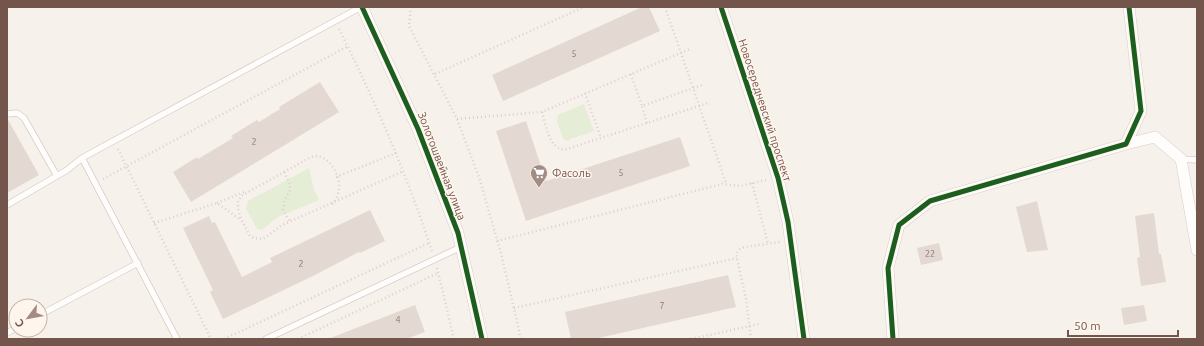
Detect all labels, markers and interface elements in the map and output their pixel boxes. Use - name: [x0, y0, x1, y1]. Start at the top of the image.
- street label: Новосередневский проспект: [736, 37, 794, 183]
- house number: 5: [571, 49, 577, 59]
- street label: Золотошвейная улица: [416, 110, 468, 222]
- house number: 2: [251, 137, 257, 147]
- supermarket icon: Фасоль: [529, 163, 549, 188]
- place label: Фасоль: [552, 167, 591, 179]
- house number: 5: [618, 168, 624, 178]
- house number: 22: [925, 249, 935, 259]
- house number: 2: [298, 259, 304, 269]
- north arrow: [8, 298, 48, 338]
- house number: 7: [659, 301, 665, 311]
- scale bar: [1068, 312, 1178, 338]
- house number: 4: [395, 315, 401, 325]
- text: С: [13, 317, 26, 329]
- text: 50 m: [1074, 319, 1101, 332]

